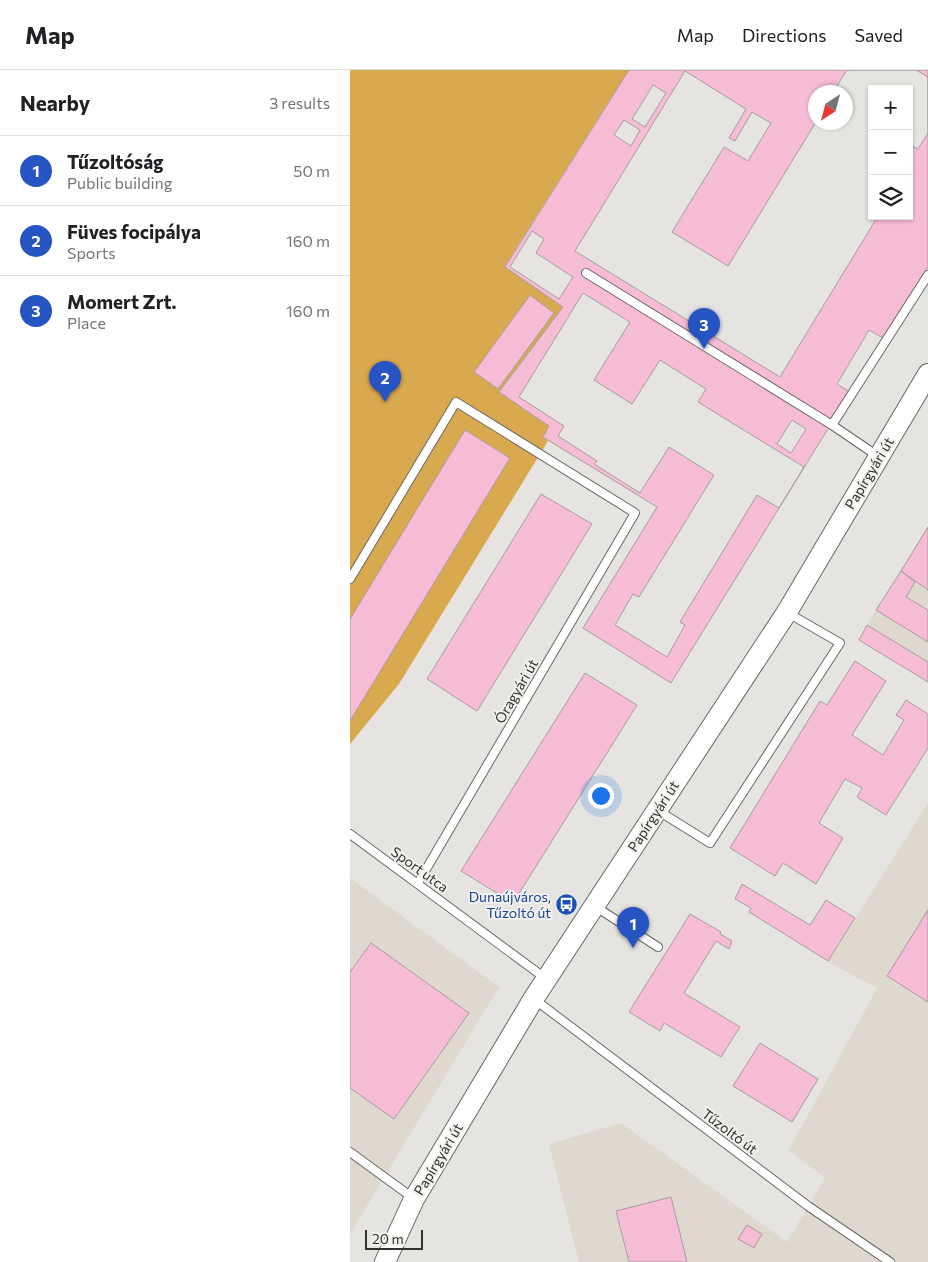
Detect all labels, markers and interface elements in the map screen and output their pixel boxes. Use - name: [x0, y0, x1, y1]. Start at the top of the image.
- text: Map: [25, 20, 75, 49]
- text: Map: [677, 24, 714, 46]
- text: Directions: [742, 24, 826, 46]
- text: Saved: [854, 24, 903, 46]
- north arrow: [808, 85, 853, 130]
- map controls: [868, 85, 913, 220]
- button: +: [868, 85, 913, 130]
- text: Nearby: [20, 90, 90, 115]
- text: 3 results: [269, 93, 330, 112]
- button: −: [868, 130, 913, 175]
- text: Tűzoltóság: [67, 150, 164, 173]
- text: 1: [32, 161, 40, 180]
- text: 50 m: [293, 161, 330, 180]
- text: Public building: [67, 173, 172, 192]
- button: layers: [868, 175, 913, 220]
- text: Füves focipálya: [67, 220, 201, 243]
- text: 2: [31, 231, 41, 250]
- text: 160 m: [286, 231, 330, 250]
- text: Sports: [67, 243, 116, 262]
- text: Momert Zrt.: [67, 290, 177, 313]
- text: 3: [31, 301, 41, 320]
- text: 160 m: [286, 301, 330, 320]
- pin: 3: [688, 308, 720, 349]
- text: Place: [67, 313, 106, 332]
- pin: 2: [369, 361, 401, 402]
- street label: Papírgyári út: [841, 434, 897, 512]
- street label: Óragyári út: [491, 656, 541, 726]
- street label: Papírgyári út: [624, 777, 682, 855]
- your location: [588, 783, 614, 809]
- street label: Sport utca: [388, 843, 452, 895]
- place label: Dunaújváros, Tűzoltó út: [469, 888, 551, 921]
- bus stop icon: Dunaújváros, Tűzoltó út: [555, 892, 579, 916]
- pin: 1: [617, 907, 649, 948]
- street label: Tűzoltó út: [699, 1105, 761, 1157]
- street label: Papírgyári út: [410, 1120, 466, 1198]
- scale bar: [365, 1227, 422, 1250]
- text: 20 m: [372, 1230, 404, 1247]

